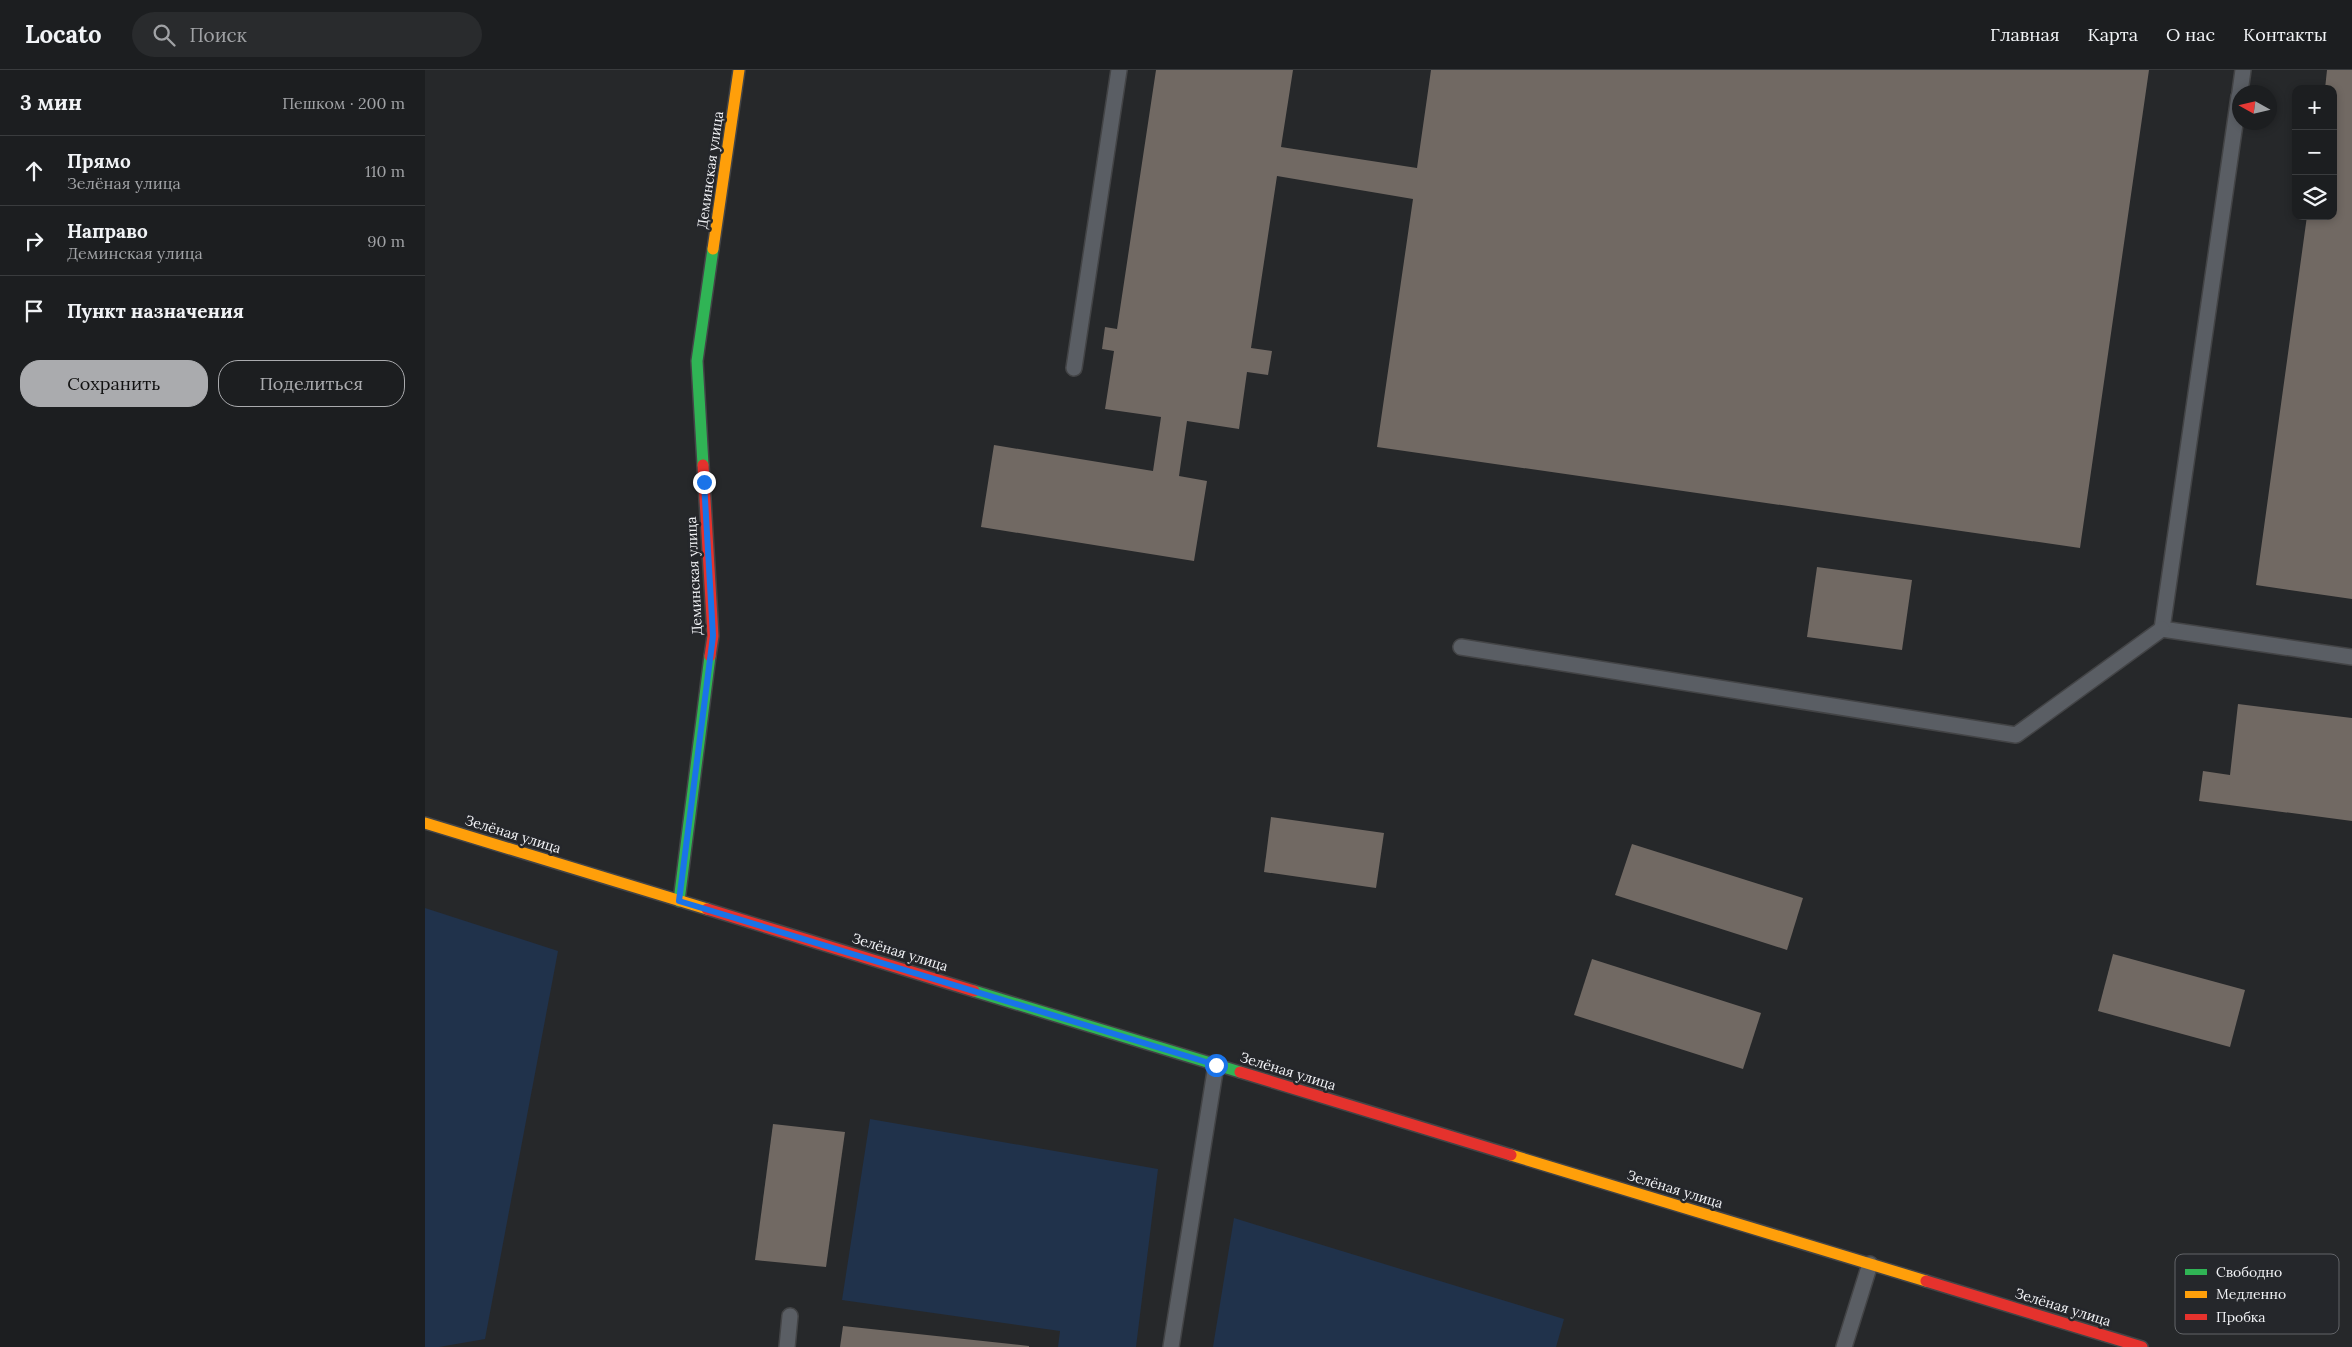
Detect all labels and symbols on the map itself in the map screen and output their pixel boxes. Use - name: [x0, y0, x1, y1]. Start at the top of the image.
- north arrow: [2232, 85, 2277, 130]
- street label: Деминская улица: [693, 110, 727, 230]
- route end: [693, 471, 716, 494]
- street label: Деминская улица: [682, 516, 706, 636]
- street label: Зелёная улица: [463, 811, 563, 857]
- street label: Зелёная улица: [850, 929, 950, 975]
- street label: Зелёная улица: [1238, 1048, 1338, 1094]
- route start: [1205, 1054, 1228, 1077]
- street label: Зелёная улица: [1625, 1166, 1725, 1212]
- legend: [2175, 1254, 2339, 1334]
- text: Свободно: [2216, 1263, 2282, 1281]
- street label: Зелёная улица: [2013, 1284, 2113, 1330]
- text: Медленно: [2216, 1285, 2286, 1303]
- text: Пробка: [2216, 1308, 2266, 1326]

